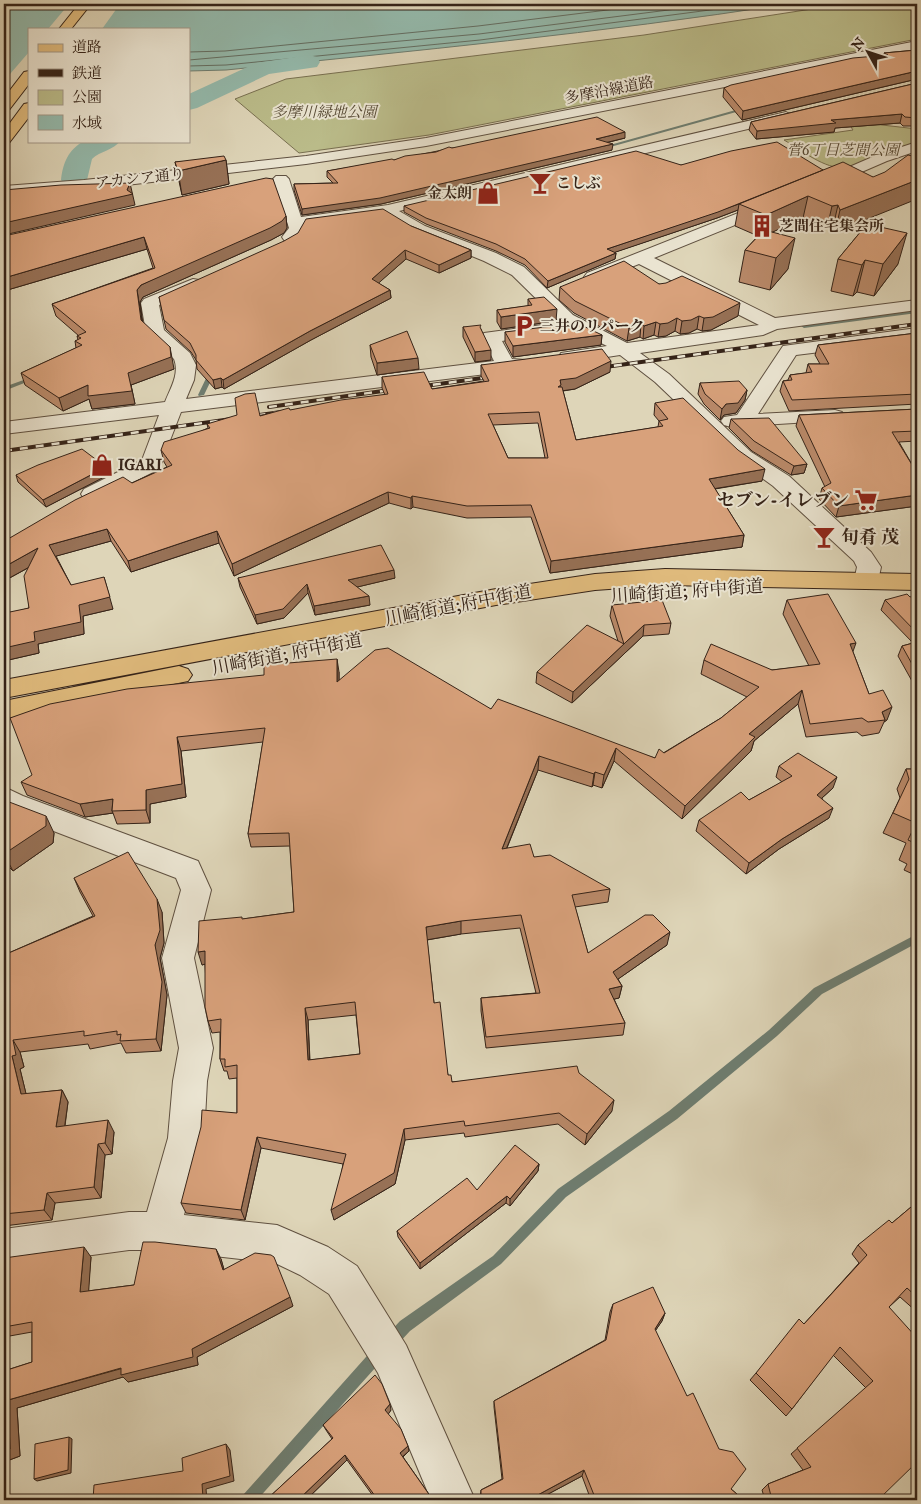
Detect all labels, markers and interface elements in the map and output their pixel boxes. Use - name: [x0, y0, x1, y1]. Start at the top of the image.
- legend: [28, 28, 190, 142]
- north arrow: [844, 28, 894, 78]
- text: N: [848, 34, 869, 54]
- text: 道路: [72, 38, 102, 56]
- text: 鉄道: [72, 64, 102, 82]
- street label: 多摩沿線道路: [563, 73, 655, 107]
- text: 公園: [72, 88, 102, 106]
- park label: 多摩川緑地公園: [271, 103, 379, 121]
- text: 水域: [72, 114, 102, 132]
- park label: 菅6丁目芝間公園: [787, 141, 902, 159]
- street label: アカシア通り: [94, 164, 186, 192]
- bar icon: こしぶ: [527, 170, 553, 196]
- place label: こしぶ: [556, 174, 601, 192]
- shop icon: 金太朗: [475, 180, 501, 206]
- place label: 金太朗: [427, 184, 472, 202]
- building icon: 芝間住宅集会所: [749, 213, 775, 239]
- place label: 芝間住宅集会所: [779, 217, 884, 235]
- parking icon: 三井のリパーク: [511, 313, 537, 339]
- place label: 三井のリパーク: [540, 317, 645, 335]
- shop icon: IGARI: [89, 452, 115, 478]
- place label: IGARI: [118, 456, 163, 474]
- supermarket icon: セブン-イレブン: [853, 487, 879, 513]
- place label: セブン-イレブン: [717, 489, 849, 511]
- bar icon: 旬肴 茂: [811, 524, 837, 550]
- place label: 旬肴 茂: [841, 526, 899, 548]
- street label: 川崎街道; 府中街道: [610, 575, 764, 607]
- street label: 川崎街道;府中街道: [383, 580, 533, 630]
- street label: 川崎街道; 府中街道: [210, 629, 364, 679]

